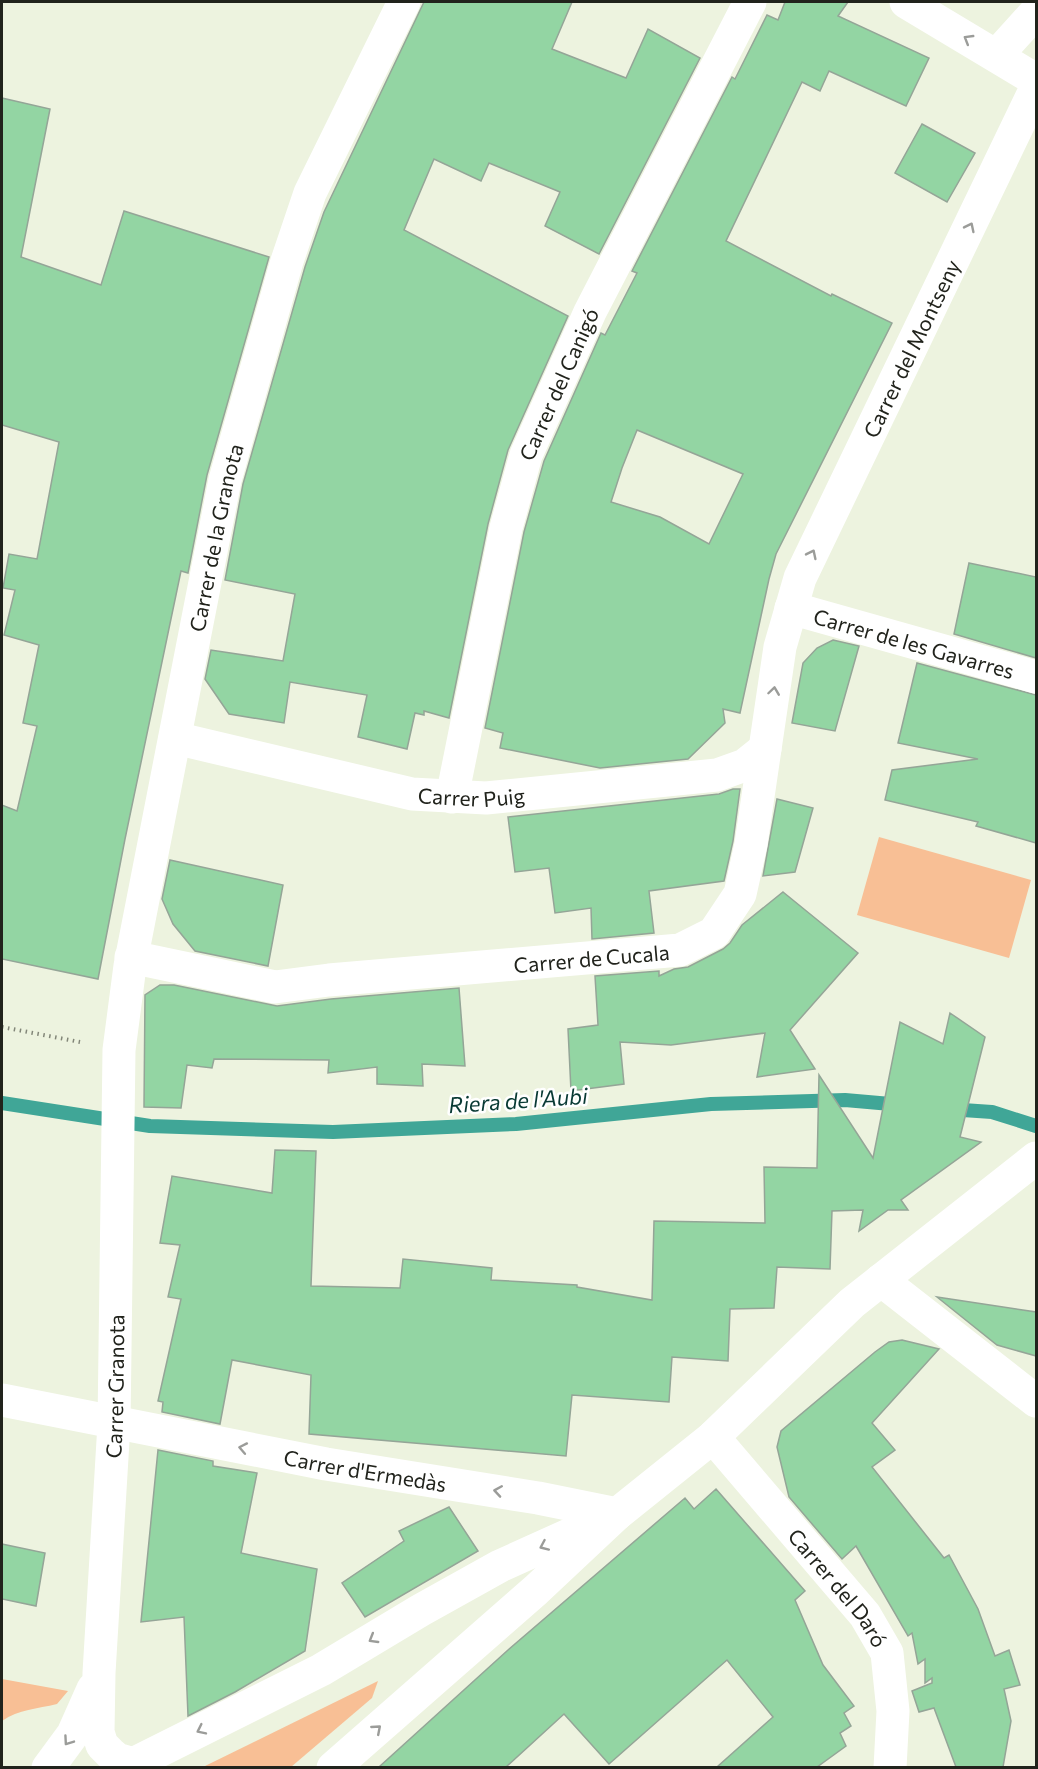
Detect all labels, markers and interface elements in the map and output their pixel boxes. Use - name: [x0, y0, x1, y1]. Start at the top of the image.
- one-way arrow: [964, 34, 974, 46]
- one-way arrow: [962, 222, 974, 233]
- street label: Carrer del Montseny: [857, 255, 964, 441]
- street label: Carrer del Canigó: [513, 304, 603, 464]
- street label: Carrer de la Granota: [183, 441, 247, 634]
- one-way arrow: [804, 549, 816, 560]
- street label: Carrer de les Gavarres: [811, 603, 1017, 683]
- one-way arrow: [767, 687, 779, 696]
- street label: Carrer Puig: [417, 782, 526, 811]
- street label: Carrer de Cucala: [513, 938, 670, 977]
- water label: Riera de l'Aubi: [447, 1082, 590, 1118]
- street label: Carrer Granota: [99, 1314, 128, 1459]
- one-way arrow: [238, 1442, 248, 1455]
- street label: Carrer d'Ermedàs: [282, 1443, 448, 1496]
- one-way arrow: [493, 1485, 503, 1498]
- street label: Carrer del Daró: [784, 1523, 893, 1651]
- one-way arrow: [540, 1539, 551, 1551]
- one-way arrow: [369, 1631, 379, 1643]
- one-way arrow: [196, 1723, 207, 1735]
- one-way arrow: [370, 1725, 381, 1736]
- one-way arrow: [64, 1735, 75, 1746]

